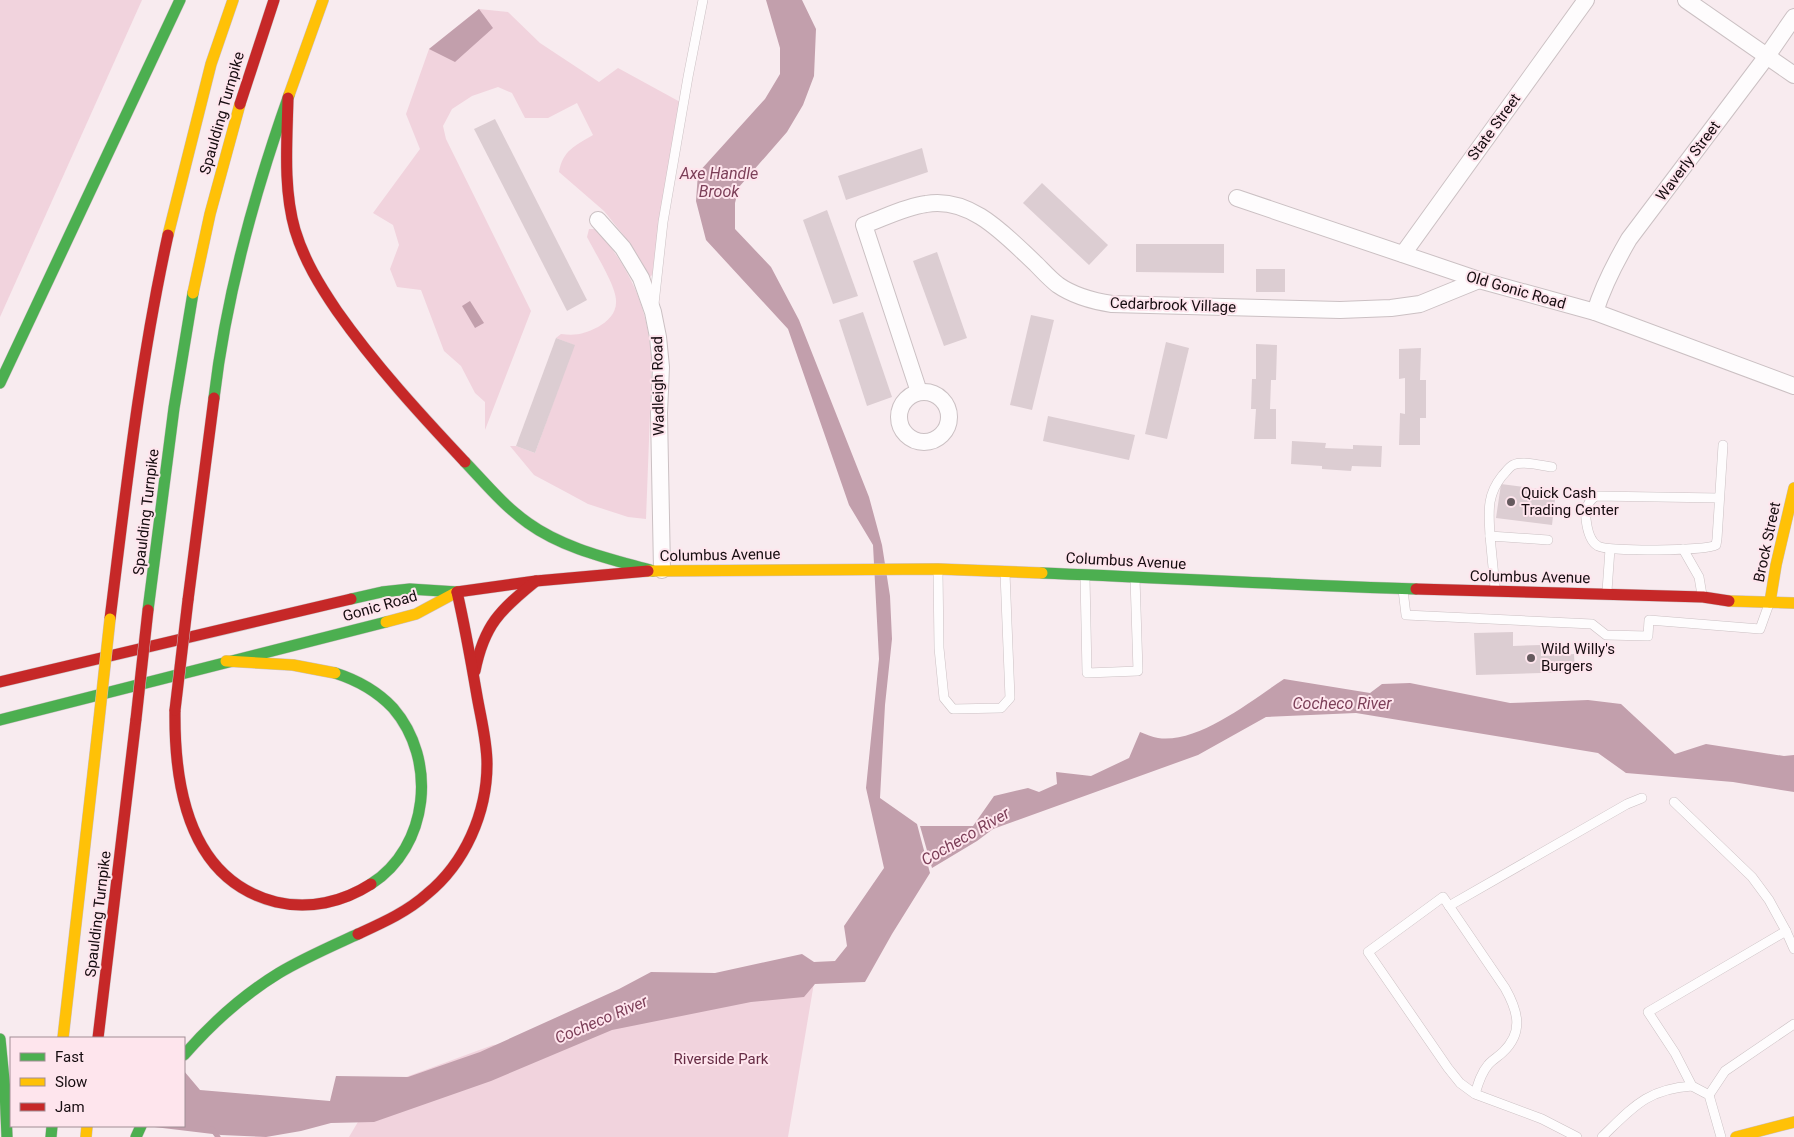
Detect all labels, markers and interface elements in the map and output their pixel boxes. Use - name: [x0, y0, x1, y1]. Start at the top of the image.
- street label: Spaulding Turnpike: [196, 49, 248, 177]
- street label: State Street: [1464, 90, 1524, 164]
- street label: Waverly Street: [1652, 117, 1724, 205]
- water label: Axe Handle Brook: [679, 164, 758, 201]
- street label: Old Gonic Road: [1464, 267, 1568, 313]
- street label: Cedarbrook Village: [1110, 294, 1236, 316]
- street label: Wadleigh Road: [648, 336, 668, 436]
- street label: Spaulding Turnpike: [129, 448, 163, 576]
- place label: Quick Cash Trading Center: [1521, 484, 1619, 519]
- marker: Quick Cash Trading Center: [1505, 496, 1517, 508]
- street label: Brock Street: [1750, 500, 1784, 584]
- street label: Columbus Avenue: [660, 545, 780, 565]
- street label: Columbus Avenue: [1065, 549, 1187, 573]
- street label: Columbus Avenue: [1470, 567, 1590, 587]
- street label: Gonic Road: [341, 587, 419, 625]
- place label: Wild Willy's Burgers: [1541, 640, 1615, 675]
- marker: Wild Willy's Burgers: [1525, 652, 1537, 664]
- water label: Cocheco River: [1293, 694, 1392, 713]
- water label: Cocheco River: [918, 803, 1014, 869]
- street label: Spaulding Turnpike: [81, 850, 115, 978]
- water label: Cocheco River: [552, 991, 651, 1048]
- legend: [10, 1037, 185, 1127]
- text: Fast: [55, 1048, 84, 1066]
- park label: Riverside Park: [674, 1050, 769, 1068]
- text: Slow: [55, 1073, 87, 1091]
- text: Jam: [55, 1098, 85, 1116]

